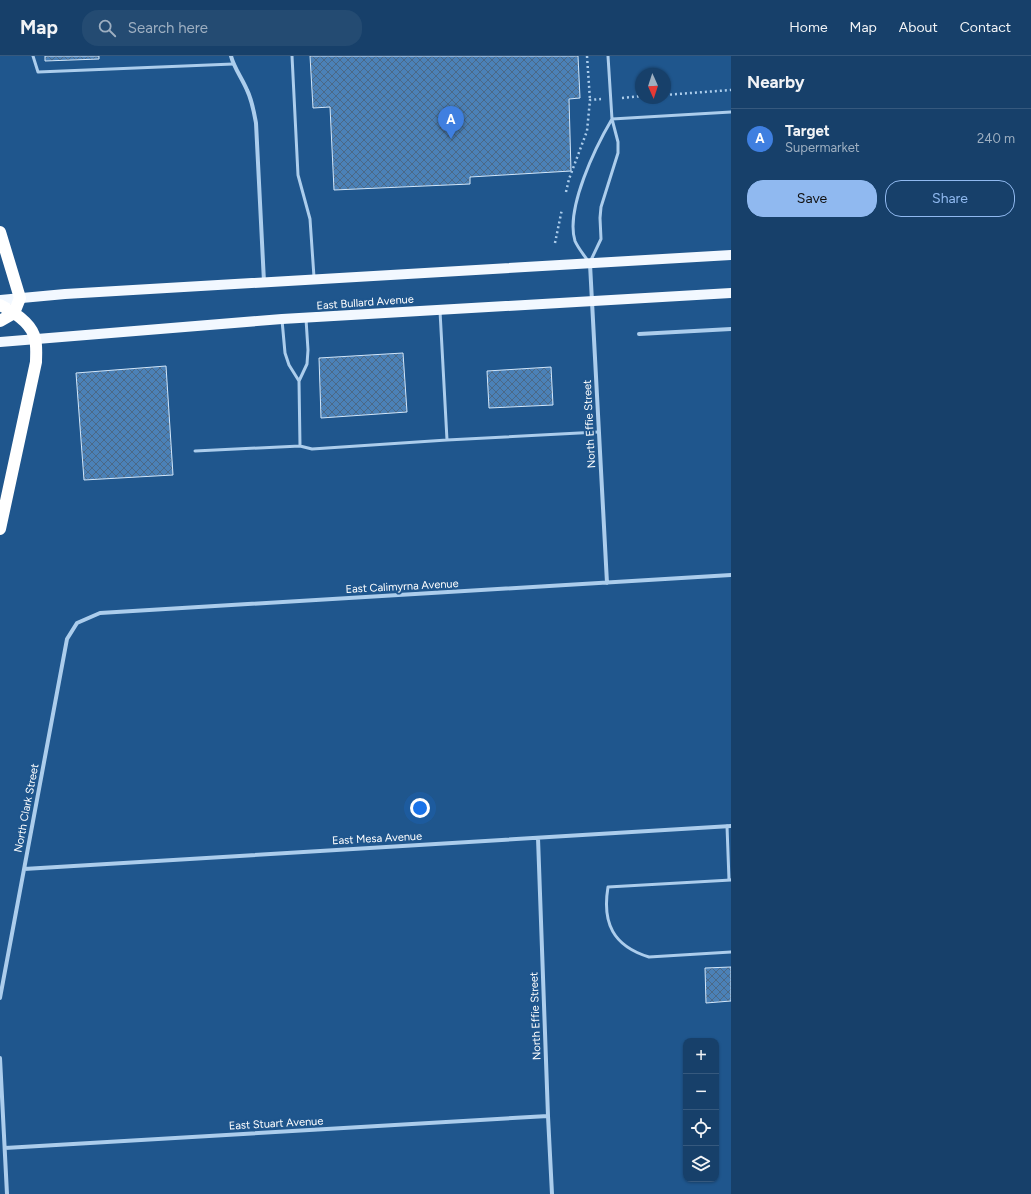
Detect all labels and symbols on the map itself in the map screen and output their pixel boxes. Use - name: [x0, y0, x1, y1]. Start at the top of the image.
- north arrow: [635, 68, 671, 104]
- pin: A: [438, 106, 464, 139]
- street label: East Bullard Avenue: [316, 293, 414, 312]
- street label: North Effie Street: [581, 380, 598, 468]
- street label: East Calimyrna Avenue: [345, 577, 459, 596]
- street label: North Clark Street: [12, 763, 41, 854]
- your location: [410, 798, 430, 818]
- street label: East Mesa Avenue: [332, 830, 422, 847]
- street label: North Effie Street: [527, 972, 544, 1060]
- street label: East Stuart Avenue: [228, 1115, 324, 1132]

